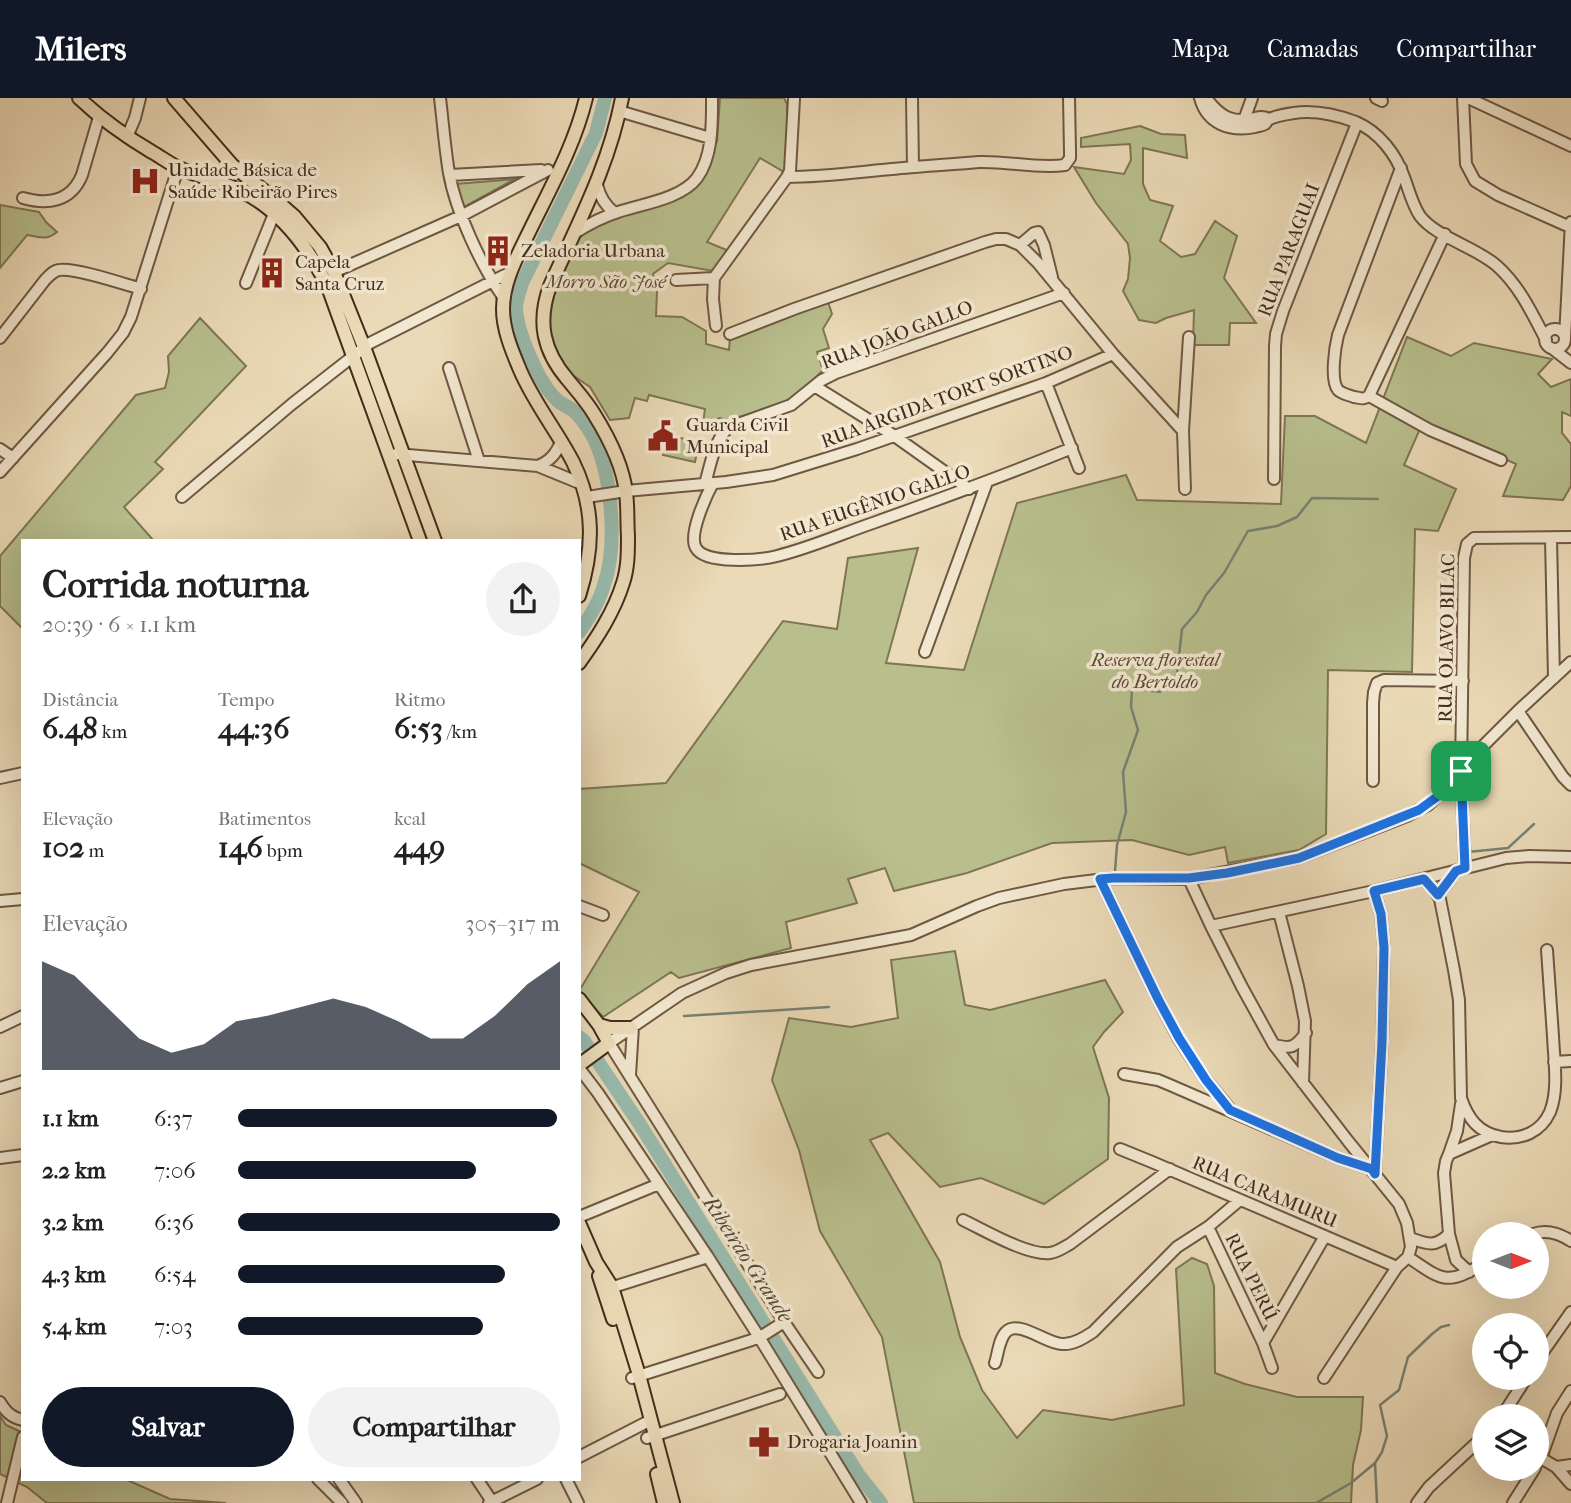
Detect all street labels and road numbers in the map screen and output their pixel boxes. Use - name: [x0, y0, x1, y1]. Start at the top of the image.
- street label: RUA PARAGUAI: [1253, 180, 1325, 320]
- street label: RUA JOÃO GALLO: [818, 296, 976, 374]
- street label: RUA ARGIDA TORT SORTINO: [818, 341, 1076, 453]
- street label: RUA EUGÊNIO GALLO: [777, 460, 973, 546]
- street label: RUA OLAVO BILAC: [1435, 553, 1459, 723]
- street label: RUA CARAMURU: [1189, 1151, 1341, 1233]
- street label: RUA PERÚ: [1220, 1229, 1282, 1325]

